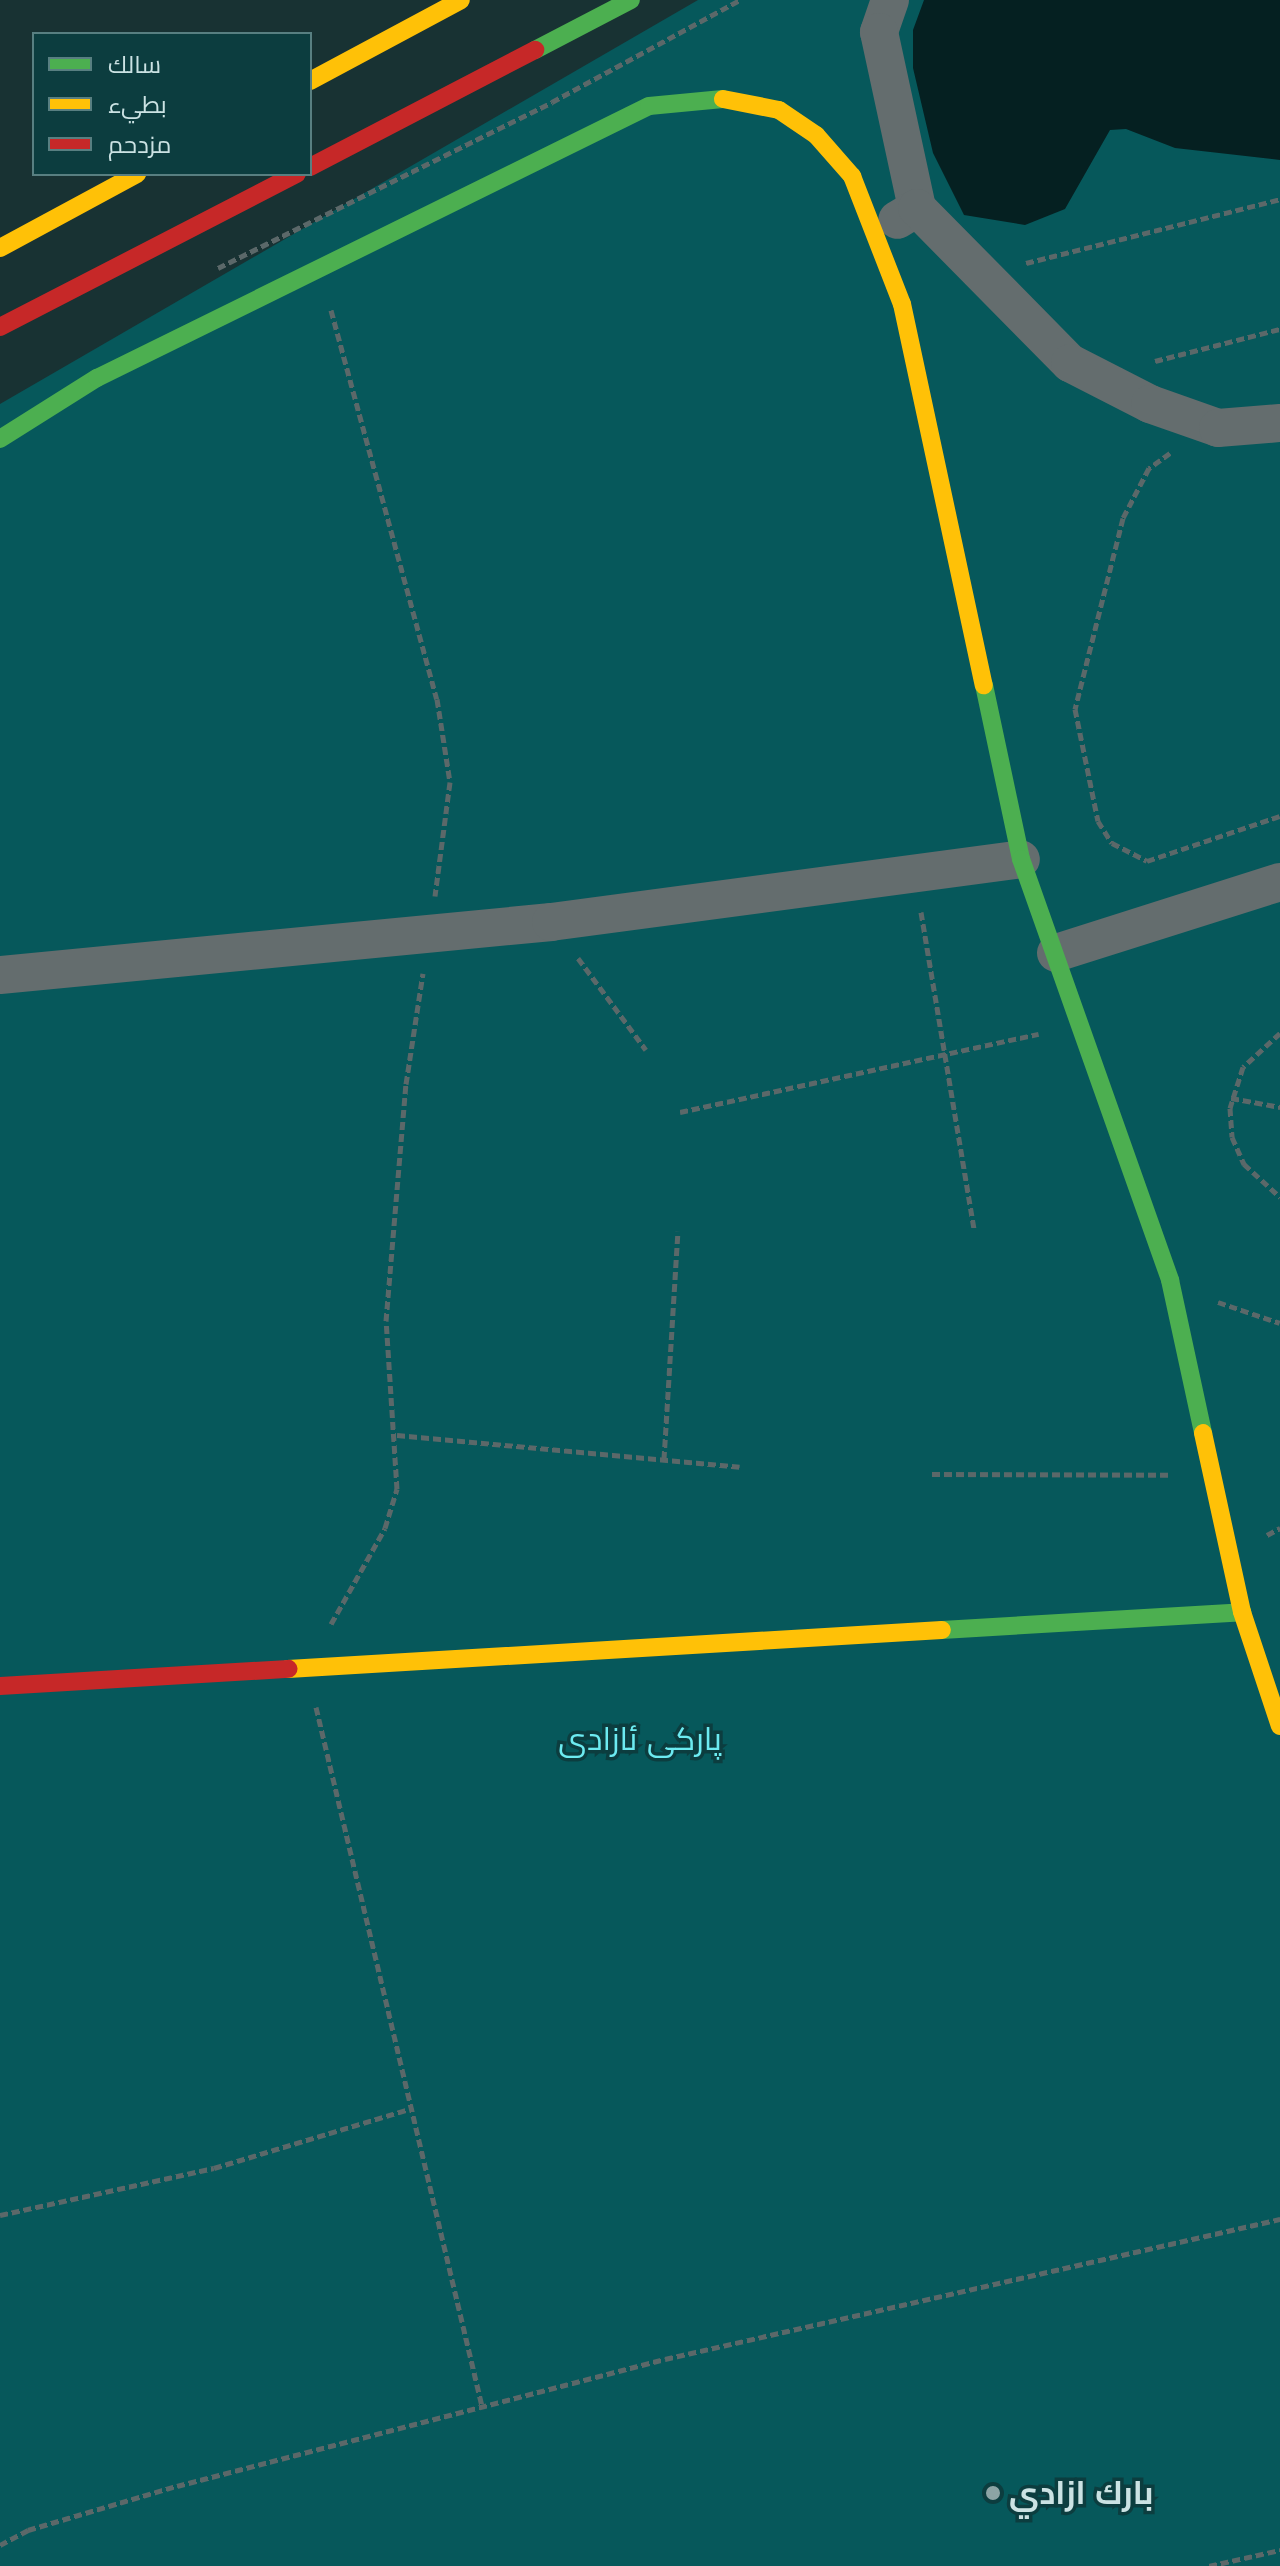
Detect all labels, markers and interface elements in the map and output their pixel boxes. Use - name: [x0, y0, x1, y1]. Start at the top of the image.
- legend: [32, 32, 312, 176]
- text: سالك: [108, 47, 161, 82]
- text: بطيء: [108, 87, 167, 122]
- text: مزدحم: [108, 127, 171, 162]
- park label: پارکی ئازادی: [558, 1720, 722, 1758]
- place label: بارك ازادي: [1009, 2474, 1153, 2512]
- marker: بارك ازادي: [984, 2484, 1002, 2502]

